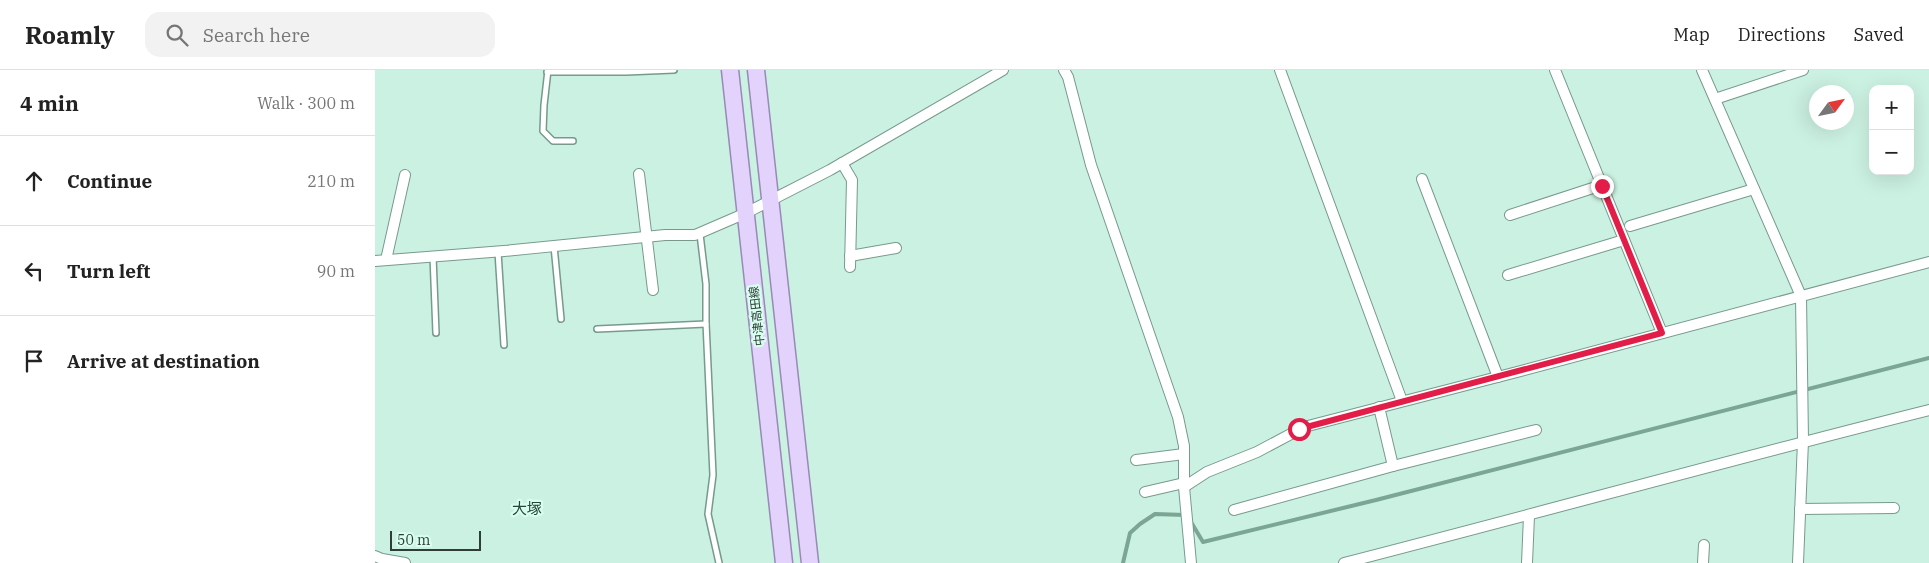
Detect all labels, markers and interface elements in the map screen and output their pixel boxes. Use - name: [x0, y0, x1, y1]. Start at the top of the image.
- search box: [145, 12, 495, 57]
- text: Roamly: [25, 19, 115, 51]
- icon: search: [163, 21, 191, 49]
- text: Search here: [203, 23, 310, 47]
- text: Map: [1673, 23, 1710, 46]
- text: Directions: [1738, 23, 1826, 46]
- text: Saved: [1854, 23, 1904, 46]
- north arrow: [1809, 85, 1854, 130]
- map controls: [1869, 85, 1914, 175]
- button: +: [1869, 85, 1914, 130]
- text: 4 min: [20, 89, 79, 117]
- text: Walk · 300 m: [257, 93, 355, 113]
- button: −: [1869, 130, 1914, 175]
- icon: ahead: [20, 167, 48, 195]
- text: Continue: [67, 169, 152, 193]
- text: 210 m: [307, 171, 355, 191]
- route end: [1591, 175, 1614, 198]
- icon: left: [20, 257, 48, 285]
- text: Turn left: [67, 259, 150, 283]
- text: 90 m: [317, 261, 355, 281]
- street label: 中津高田線: [746, 285, 767, 347]
- icon: arrive: [20, 347, 48, 375]
- text: Arrive at destination: [67, 349, 260, 373]
- route start: [1288, 418, 1311, 441]
- district label: 大塚: [512, 499, 542, 518]
- scale bar: [390, 528, 481, 551]
- text: 50 m: [397, 531, 430, 549]

